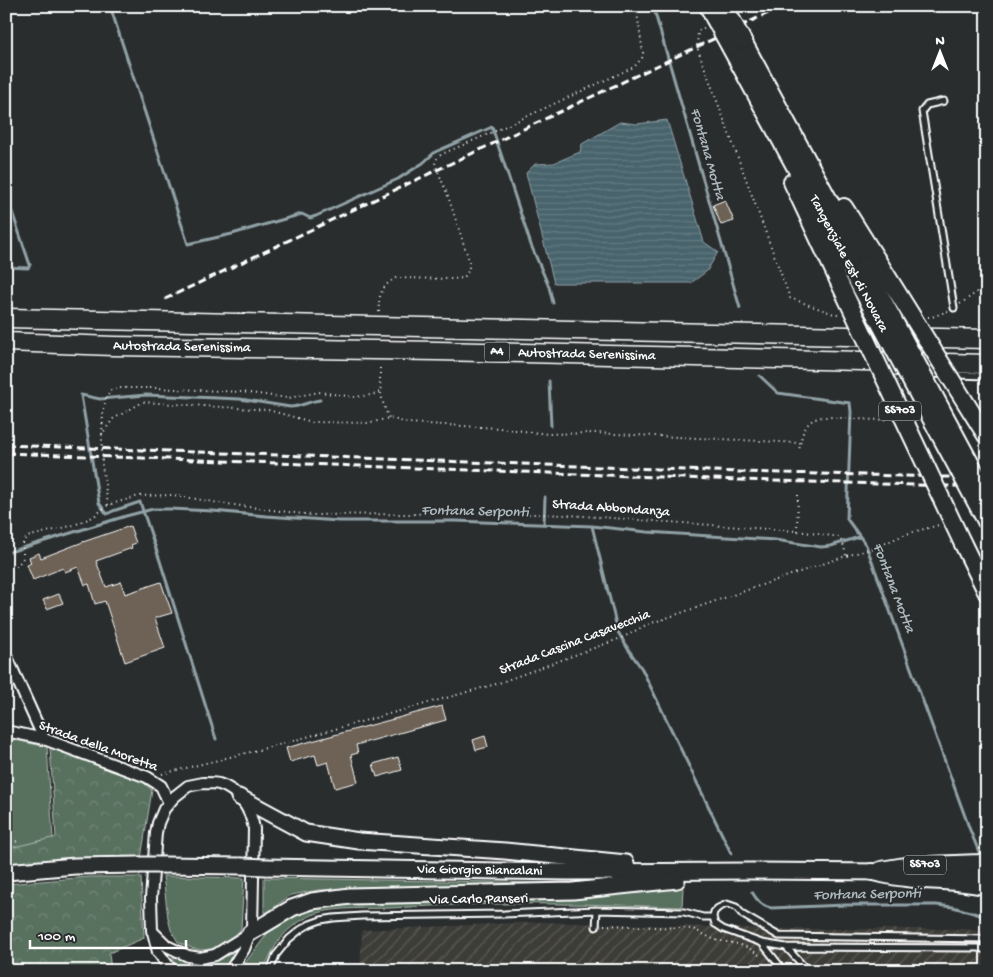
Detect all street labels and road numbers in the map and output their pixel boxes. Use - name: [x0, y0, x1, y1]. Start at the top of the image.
- street label: Tangenziale Est di Novara: [804, 192, 892, 337]
- street label: Autostrada Serenissima: [113, 338, 252, 357]
- road number: A4: [484, 342, 510, 362]
- street label: Autostrada Serenissima: [518, 344, 657, 365]
- road number: SS703: [879, 402, 921, 421]
- street label: Strada Abbondanza: [552, 496, 672, 522]
- street label: Strada Cascina Casavecchia: [497, 606, 654, 680]
- street label: Strada della Moretta: [36, 718, 161, 777]
- road number: SS703: [904, 856, 946, 874]
- street label: Via Giorgio Biancalani: [416, 861, 543, 880]
- street label: Via Carlo Panseri: [429, 891, 528, 909]

